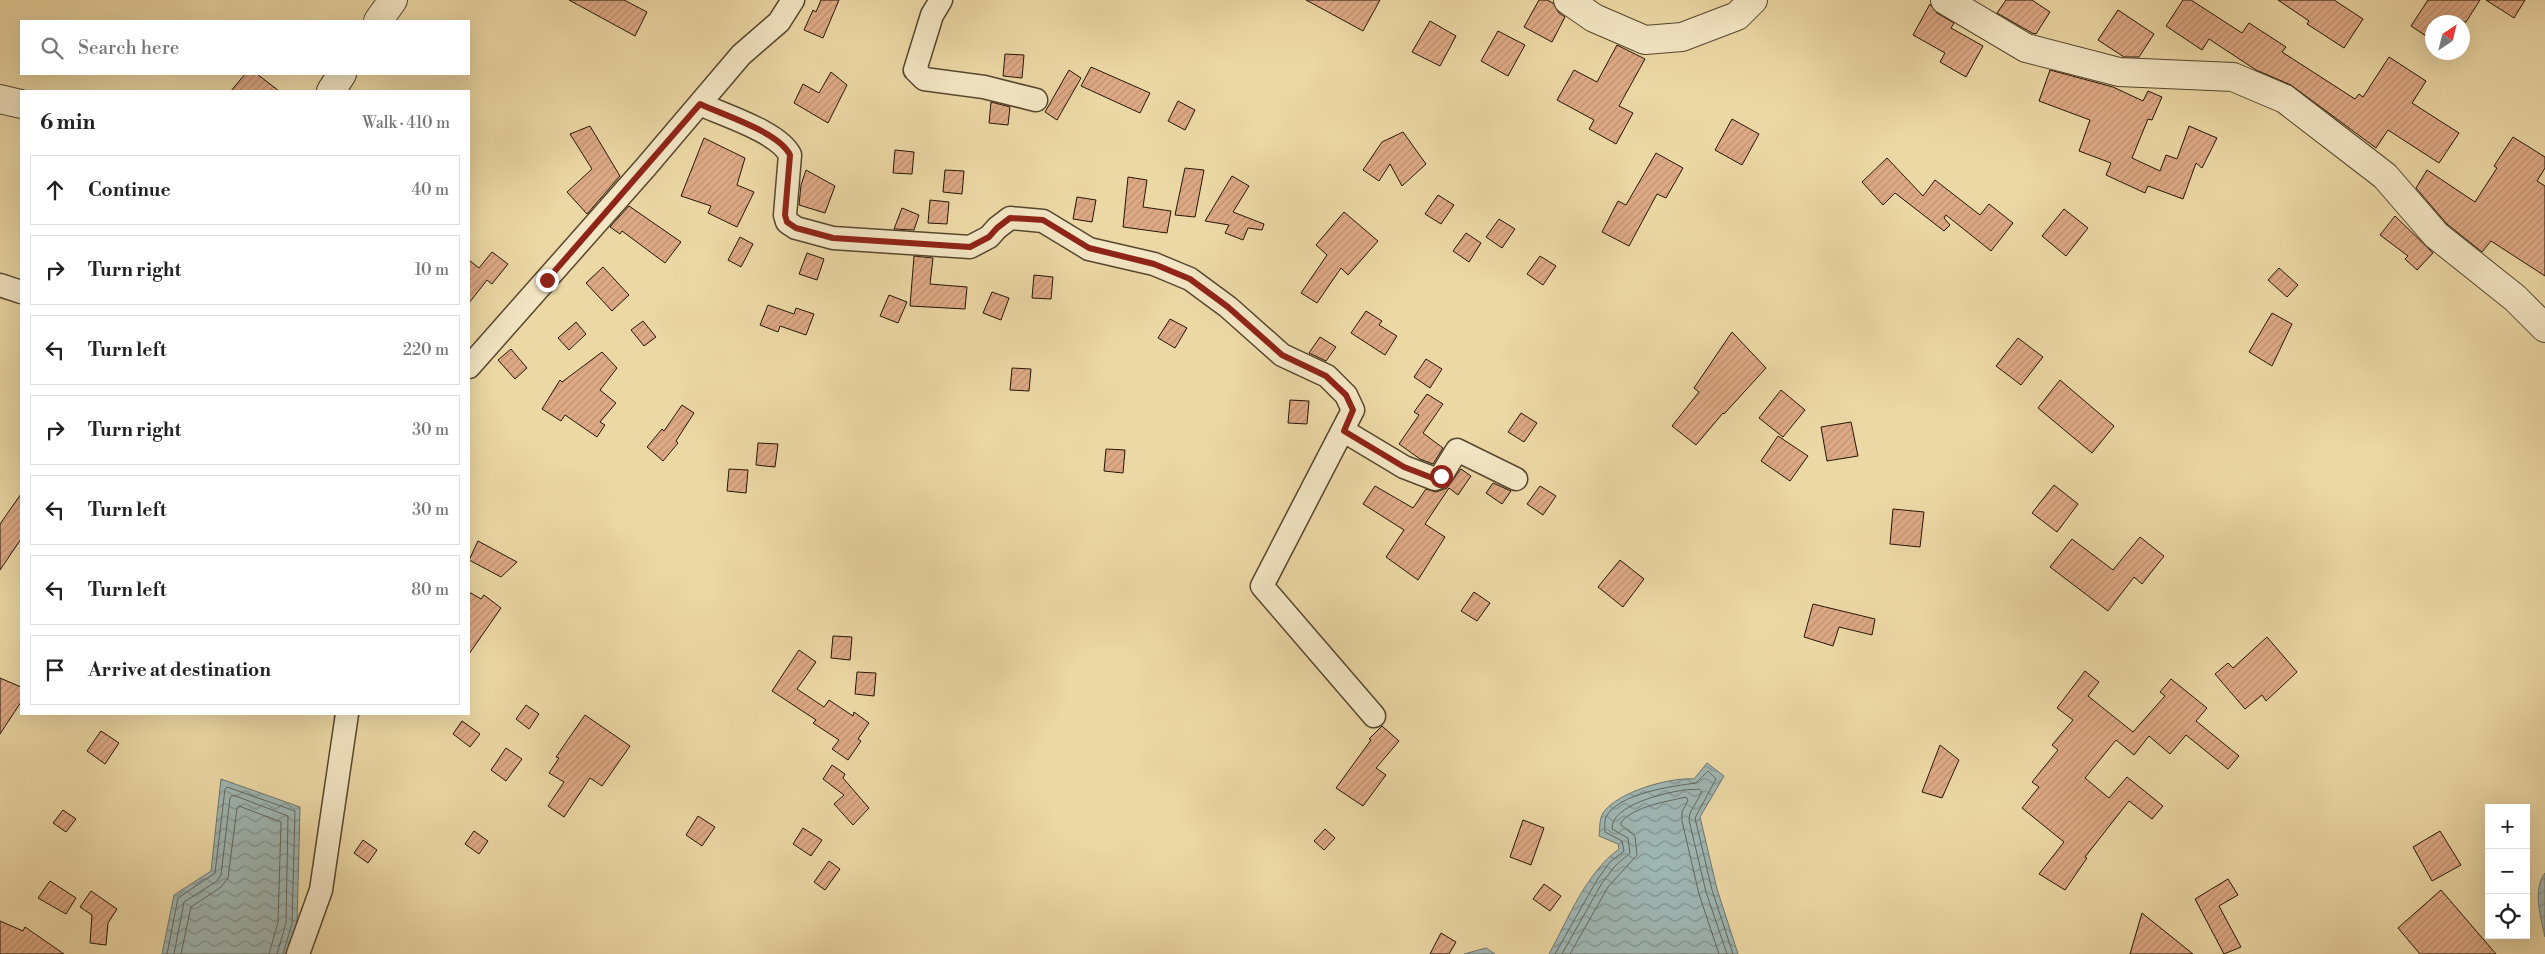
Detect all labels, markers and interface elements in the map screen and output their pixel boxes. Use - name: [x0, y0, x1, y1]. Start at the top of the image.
- north arrow: [2425, 15, 2470, 60]
- search box: [20, 20, 470, 75]
- icon: search: [38, 34, 66, 62]
- text: Search here: [78, 36, 179, 60]
- text: 6 min: [40, 110, 95, 136]
- text: Walk · 410 m: [362, 113, 450, 133]
- icon: ahead: [41, 176, 69, 204]
- text: Continue: [88, 178, 171, 202]
- text: 40 m: [412, 180, 449, 200]
- icon: right: [41, 256, 69, 284]
- text: Turn right: [88, 258, 181, 282]
- text: 10 m: [415, 260, 449, 280]
- route end: [536, 269, 559, 292]
- icon: left: [41, 336, 69, 364]
- text: Turn left: [88, 338, 167, 362]
- text: 220 m: [403, 340, 449, 360]
- icon: right: [41, 416, 69, 444]
- text: Turn right: [88, 418, 181, 442]
- text: 30 m: [412, 420, 449, 440]
- route start: [1430, 465, 1453, 488]
- icon: left: [41, 496, 69, 524]
- text: Turn left: [88, 498, 167, 522]
- text: 30 m: [412, 500, 449, 520]
- icon: left: [41, 576, 69, 604]
- text: Turn left: [88, 578, 167, 602]
- text: 80 m: [411, 580, 449, 600]
- icon: arrive: [41, 656, 69, 684]
- text: Arrive at destination: [88, 658, 271, 682]
- map controls: [2485, 804, 2530, 939]
- button: +: [2485, 804, 2530, 849]
- button: −: [2485, 849, 2530, 894]
- button: locate: [2485, 894, 2530, 939]

